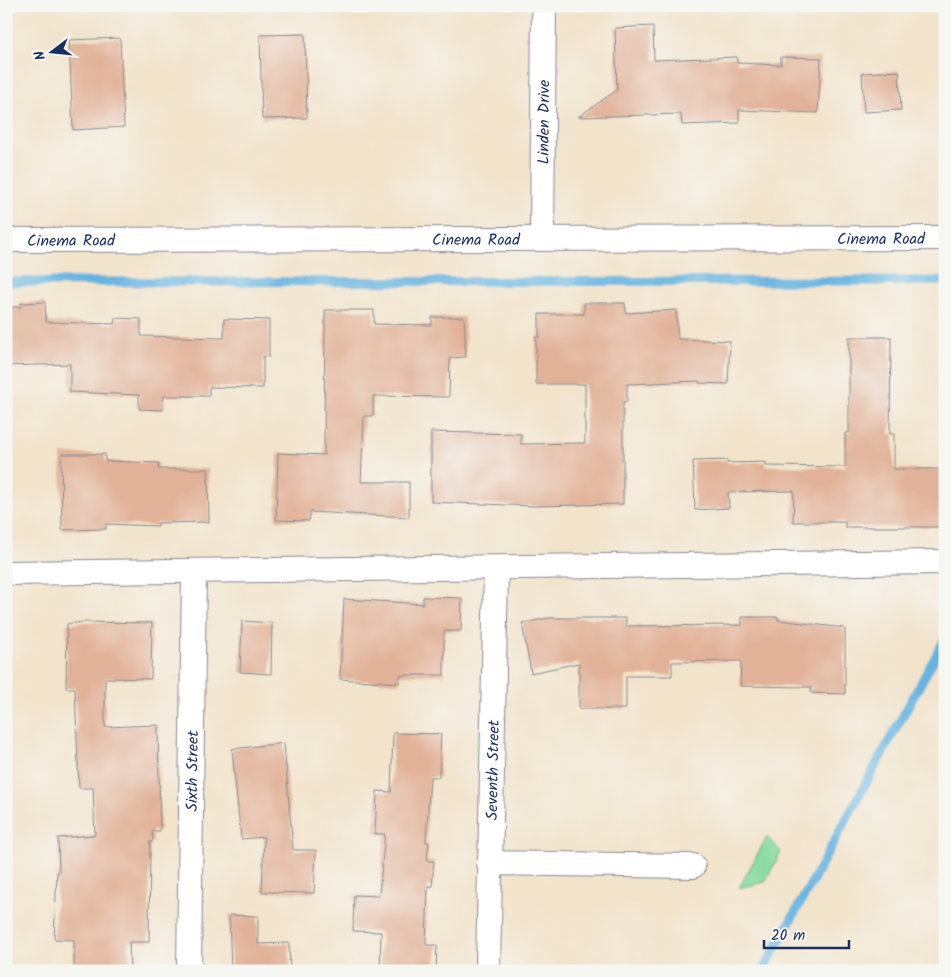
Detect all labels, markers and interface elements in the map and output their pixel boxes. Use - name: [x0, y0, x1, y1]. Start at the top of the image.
- north arrow: [28, 28, 78, 78]
- text: N: [29, 48, 52, 63]
- street label: Linden Drive: [532, 80, 557, 164]
- street label: Cinema Road: [837, 227, 926, 252]
- street label: Cinema Road: [432, 228, 521, 253]
- street label: Cinema Road: [27, 229, 116, 254]
- street label: Seventh Street: [480, 719, 507, 820]
- street label: Sixth Street: [180, 730, 206, 812]
- scale bar: [764, 917, 848, 949]
- text: 20 m: [771, 924, 805, 948]

